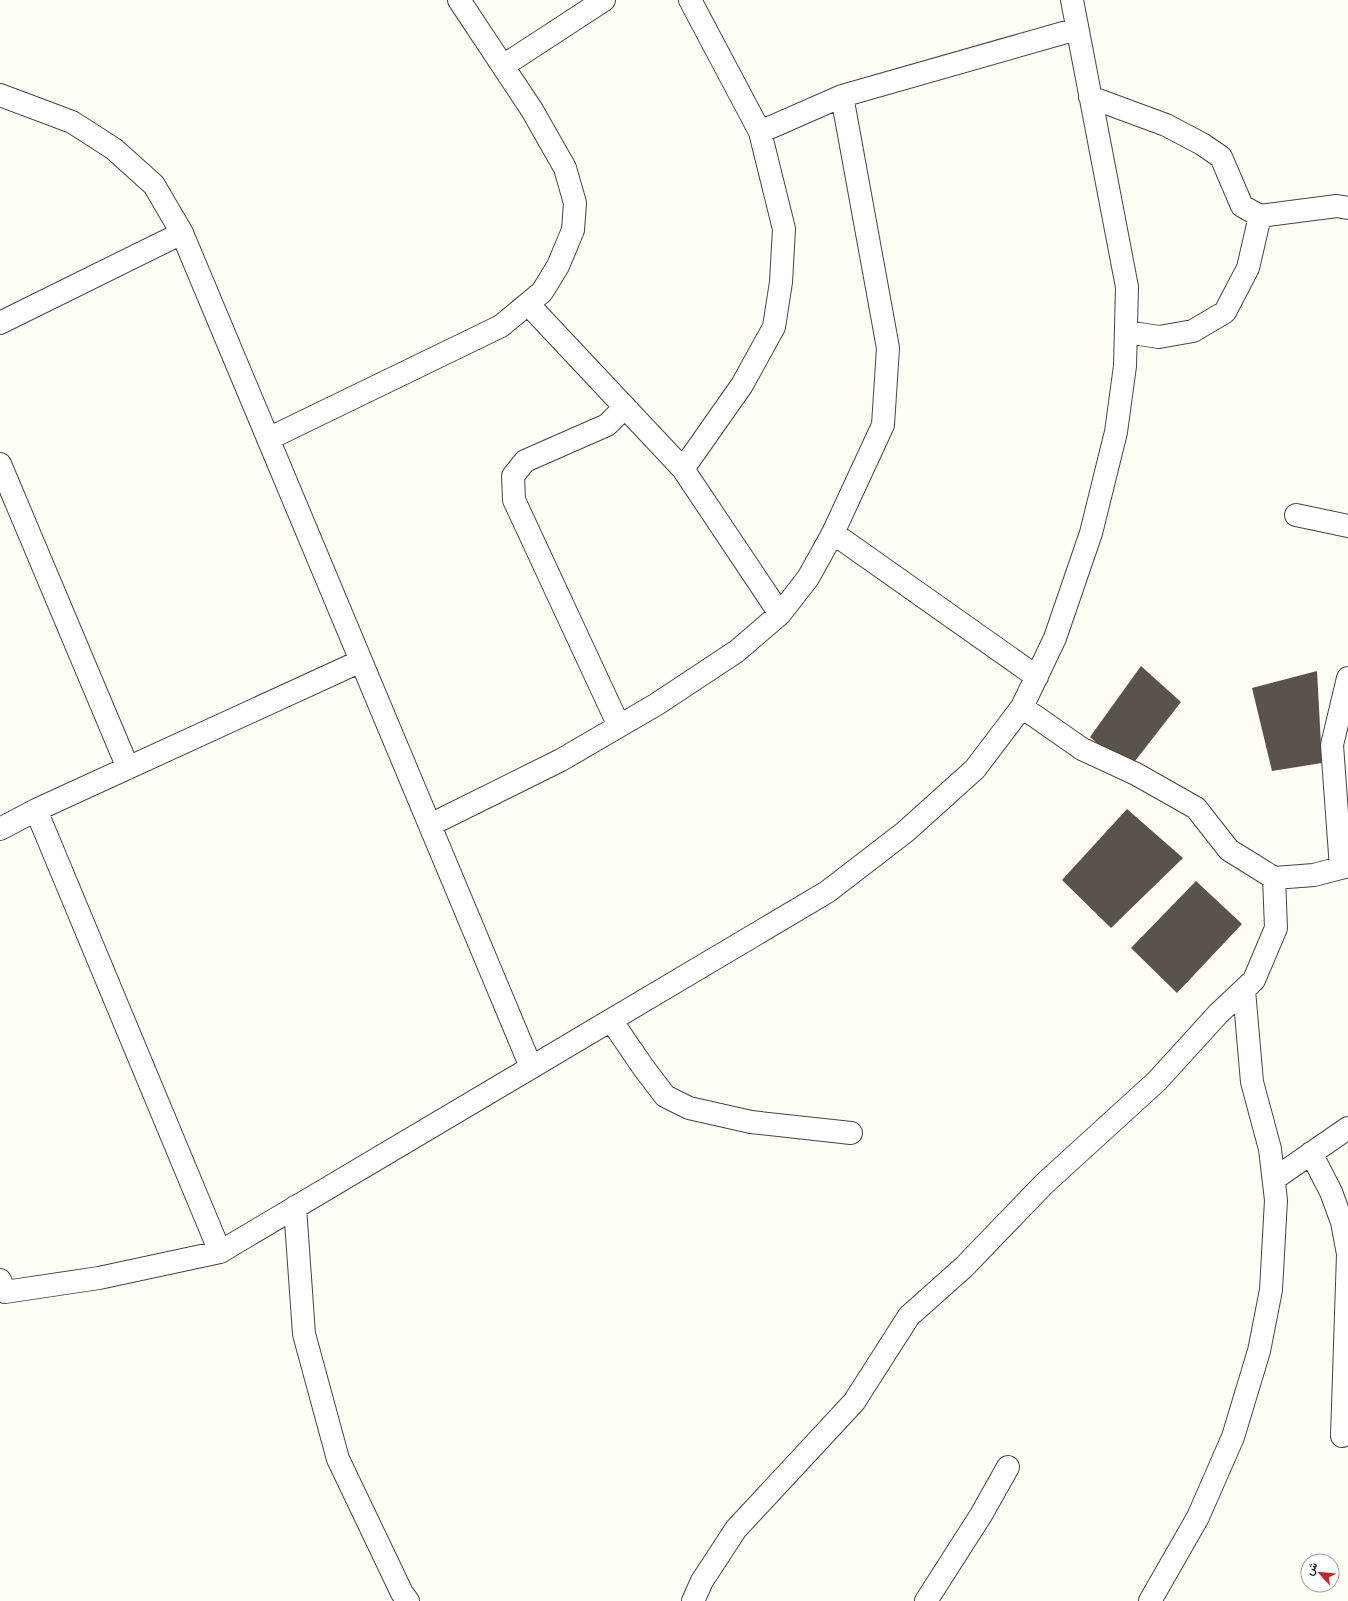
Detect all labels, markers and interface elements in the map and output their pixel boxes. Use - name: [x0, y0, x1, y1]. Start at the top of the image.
- north arrow: [1300, 1553, 1340, 1593]
- text: ش: [1302, 1559, 1320, 1578]

